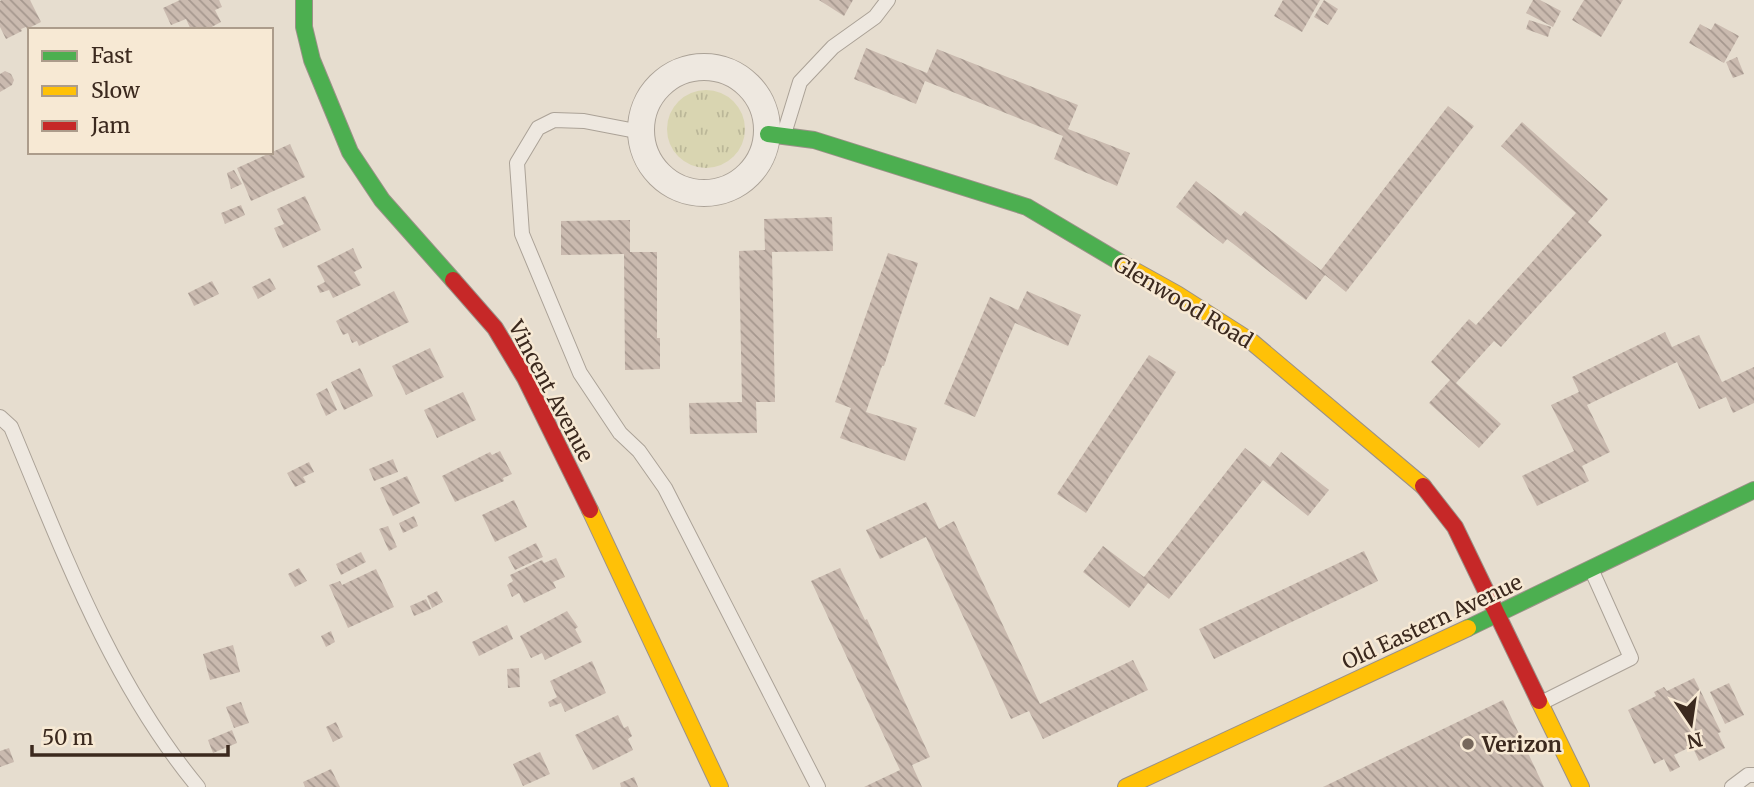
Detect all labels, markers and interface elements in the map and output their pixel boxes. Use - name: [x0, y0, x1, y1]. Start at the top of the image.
- legend: [28, 28, 273, 154]
- text: Fast: [91, 42, 133, 69]
- text: Slow: [91, 77, 140, 104]
- text: Jam: [90, 112, 130, 139]
- street label: Glenwood Road: [1108, 250, 1258, 354]
- street label: Vincent Avenue: [502, 315, 600, 466]
- street label: Old Eastern Avenue: [1338, 568, 1526, 676]
- north arrow: [1656, 689, 1726, 759]
- scale bar: [32, 714, 228, 758]
- text: 50 m: [42, 724, 93, 751]
- text: N: [1685, 727, 1705, 754]
- place label: Verizon: [1481, 731, 1562, 758]
- marker: Verizon: [1460, 736, 1476, 752]

